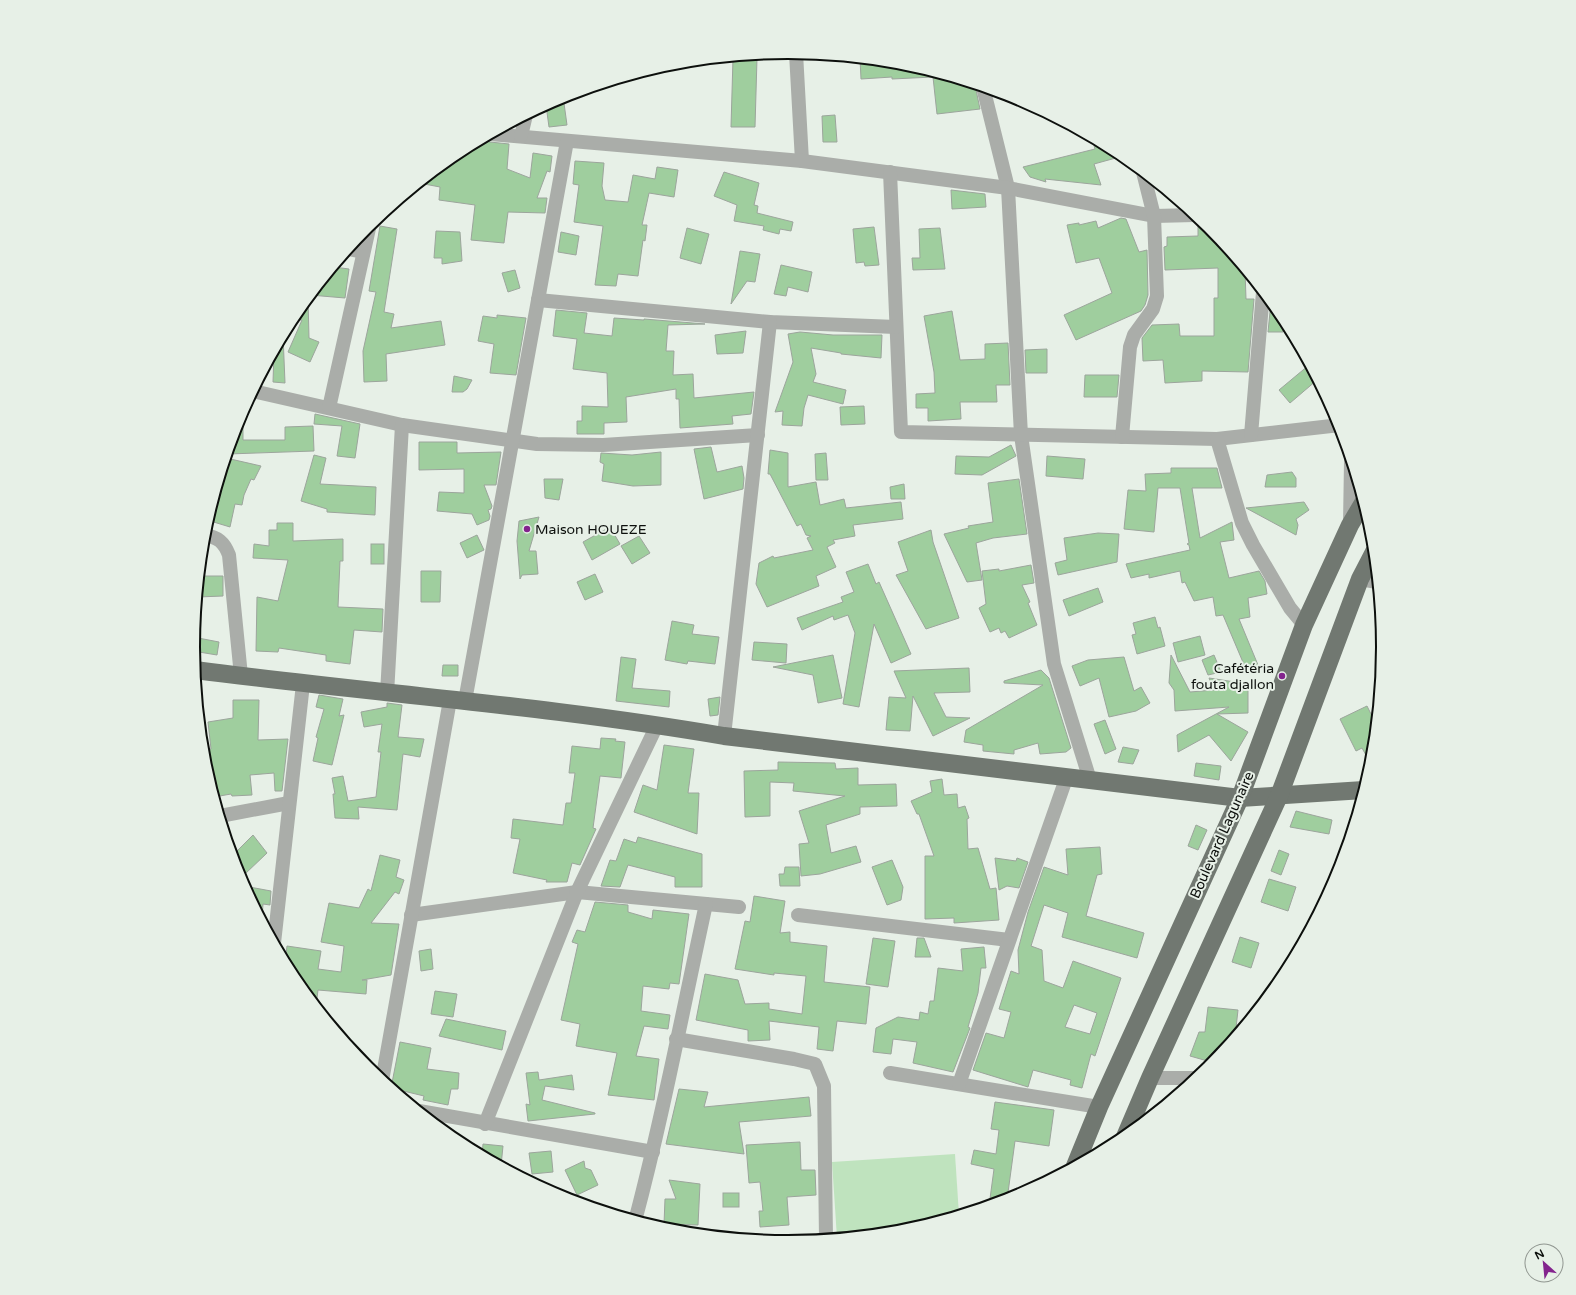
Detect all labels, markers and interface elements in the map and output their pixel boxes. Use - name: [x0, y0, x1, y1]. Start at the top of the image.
- place label: Maison HOUEZE: [535, 521, 647, 538]
- marker: Maison HOUEZE: [522, 524, 532, 534]
- place label: Cafétéria fouta djallon: [1191, 660, 1274, 693]
- marker: Cafétéria fouta djallon: [1277, 671, 1287, 681]
- street label: Boulevard Lagunaire: [1186, 769, 1258, 901]
- north arrow: [1524, 1243, 1564, 1283]
- text: N: [1533, 1247, 1547, 1262]

